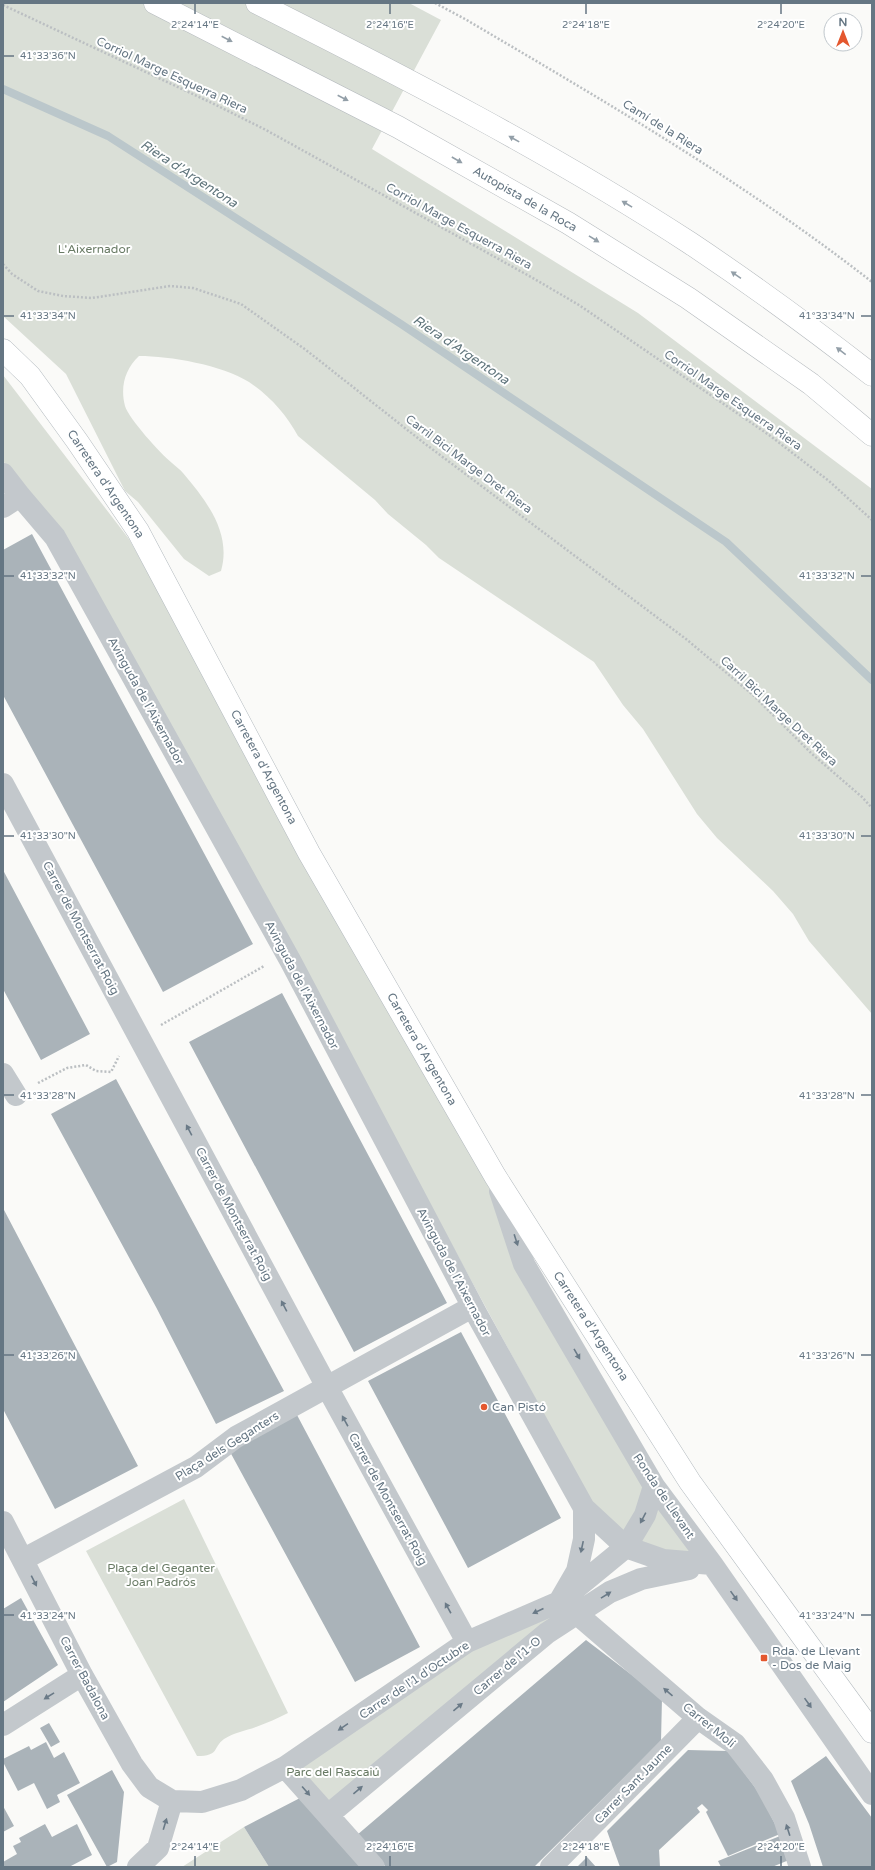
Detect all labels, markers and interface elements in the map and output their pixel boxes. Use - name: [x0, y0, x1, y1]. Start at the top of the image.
- north arrow: [823, 12, 863, 52]
- text: N: [839, 16, 847, 29]
- text: 2°24'14"E: [171, 19, 219, 31]
- text: 2°24'16"E: [366, 19, 414, 31]
- text: 2°24'18"E: [562, 19, 610, 31]
- text: 2°24'20"E: [757, 19, 805, 31]
- street label: Corriol Marge Esquerra Riera: [94, 34, 250, 116]
- one-way arrow: [221, 36, 233, 42]
- text: 41°33'36"N: [20, 50, 76, 62]
- one-way arrow: [337, 95, 348, 102]
- street label: Camí de la Riera: [620, 97, 706, 157]
- one-way arrow: [508, 135, 520, 142]
- water label: Riera d'Argentona: [138, 137, 241, 212]
- one-way arrow: [451, 157, 463, 164]
- street label: Autopista de la Roca: [470, 163, 580, 235]
- street label: Corriol Marge Esquerra Riera: [383, 180, 535, 272]
- one-way arrow: [621, 201, 632, 208]
- one-way arrow: [589, 235, 599, 243]
- park label: L'Aixernador: [58, 242, 131, 256]
- one-way arrow: [731, 271, 741, 279]
- text: 41°33'34"N: [20, 310, 76, 322]
- text: 41°33'34"N: [799, 310, 855, 322]
- water label: Riera d'Argentona: [410, 312, 513, 388]
- street label: Corriol Marge Esquerra Riera: [661, 347, 805, 453]
- one-way arrow: [836, 347, 847, 355]
- street label: Carril Bici Marge Dret Riera: [403, 412, 535, 516]
- street label: Carretera d'Argentona: [65, 427, 147, 541]
- text: 41°33'32"N: [20, 570, 76, 582]
- text: 41°33'32"N: [799, 570, 855, 582]
- street label: Avinguda de l'Aixernador: [105, 635, 187, 768]
- street label: Carril Bici Marge Dret Riera: [718, 653, 840, 769]
- street label: Carretera d'Argentona: [228, 707, 300, 827]
- text: 41°33'30"N: [20, 830, 76, 842]
- text: 41°33'30"N: [799, 830, 855, 842]
- street label: Carrer de Montserrat Roig: [40, 859, 122, 997]
- street label: Avinguda de l'Aixernador: [262, 918, 342, 1052]
- street label: Carretera d'Argentona: [384, 990, 460, 1108]
- text: 41°33'28"N: [20, 1090, 76, 1102]
- text: 41°33'28"N: [799, 1090, 855, 1102]
- one-way arrow: [186, 1124, 193, 1136]
- street label: Carrer de Montserrat Roig: [193, 1145, 275, 1283]
- street label: Avinguda de l'Aixernador: [414, 1205, 494, 1339]
- one-way arrow: [513, 1234, 519, 1246]
- street label: Carretera d'Argentona: [550, 1269, 632, 1383]
- one-way arrow: [280, 1300, 287, 1312]
- one-way arrow: [573, 1349, 581, 1359]
- text: 41°33'26"N: [20, 1350, 76, 1362]
- text: 41°33'26"N: [799, 1350, 855, 1362]
- place label: Can Pistó: [492, 1400, 546, 1414]
- marker: Can Pistó: [479, 1402, 489, 1412]
- street label: Plaça dels Geganters: [173, 1408, 281, 1484]
- one-way arrow: [342, 1415, 349, 1427]
- street label: Carrer de Montserrat Roig: [346, 1430, 430, 1568]
- street label: Ronda de Llevant: [630, 1451, 698, 1541]
- one-way arrow: [640, 1512, 646, 1524]
- one-way arrow: [579, 1541, 585, 1553]
- park label: Plaça del Geganter Joan Padrós: [107, 1561, 215, 1589]
- one-way arrow: [31, 1575, 37, 1586]
- one-way arrow: [601, 1591, 611, 1599]
- one-way arrow: [730, 1591, 738, 1602]
- one-way arrow: [445, 1602, 452, 1614]
- one-way arrow: [533, 1608, 544, 1614]
- text: 41°33'24"N: [20, 1610, 76, 1622]
- text: 41°33'24"N: [799, 1610, 855, 1622]
- street label: Carrer Badalona: [57, 1634, 113, 1722]
- street label: Carrer de l'1-O: [470, 1634, 544, 1698]
- street label: Carrer de l'1 d'Octubre: [357, 1638, 472, 1722]
- place label: Rda. de Llevant - Dos de Maig: [772, 1644, 860, 1672]
- marker: Rda. de Llevant - Dos de Maig: [759, 1653, 769, 1663]
- one-way arrow: [663, 1688, 673, 1697]
- one-way arrow: [43, 1692, 54, 1700]
- one-way arrow: [804, 1698, 812, 1708]
- street label: Carrer Molí: [680, 1700, 738, 1750]
- one-way arrow: [452, 1703, 463, 1712]
- one-way arrow: [338, 1723, 348, 1731]
- street label: Carrer Sant Jaume: [591, 1741, 675, 1827]
- park label: Parc del Rascaiú: [286, 1765, 380, 1779]
- one-way arrow: [302, 1786, 311, 1796]
- one-way arrow: [352, 1786, 363, 1795]
- one-way arrow: [162, 1818, 168, 1830]
- one-way arrow: [785, 1824, 791, 1836]
- text: 2°24'14"E: [171, 1841, 219, 1853]
- text: 2°24'16"E: [366, 1841, 414, 1853]
- text: 2°24'18"E: [562, 1841, 610, 1853]
- text: 2°24'20"E: [757, 1841, 805, 1853]

